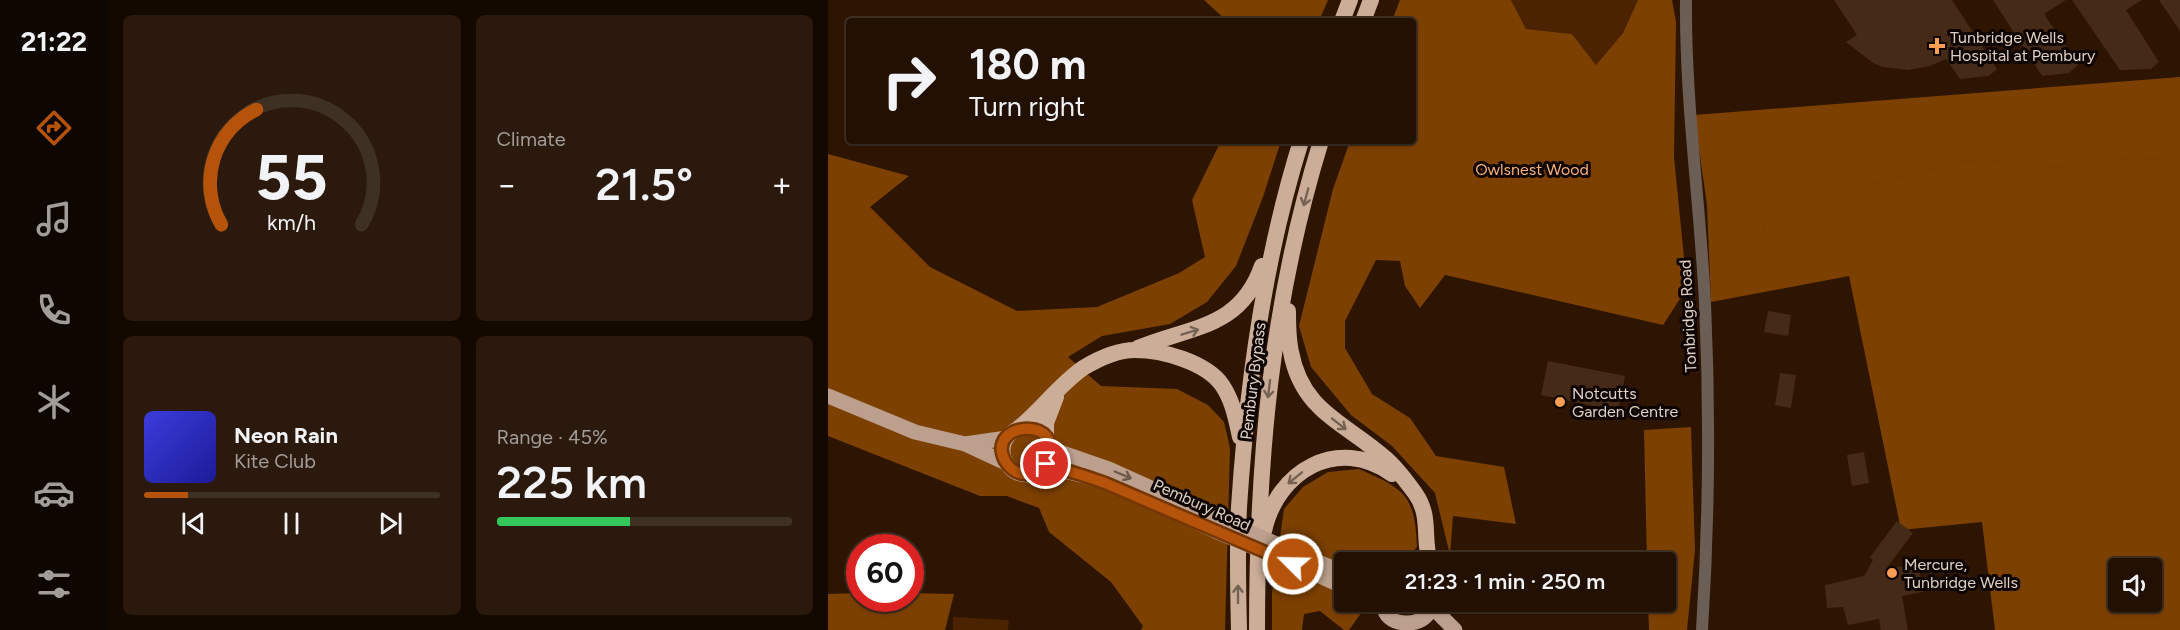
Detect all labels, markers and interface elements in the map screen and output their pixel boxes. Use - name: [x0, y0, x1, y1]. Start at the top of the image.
- text: 21:22: [21, 25, 87, 58]
- place label: Tunbridge Wells Hospital at Pembury: [1950, 28, 2096, 65]
- marker: Tunbridge Wells Hospital at Pembury: [1928, 37, 1946, 55]
- text: 180 m: [969, 39, 1086, 90]
- icon: right: [870, 42, 948, 120]
- text: Turn right: [969, 90, 1085, 123]
- icon: directions: [33, 107, 75, 149]
- text: Climate: [497, 127, 566, 151]
- text: 55: [255, 140, 328, 215]
- text: 21.5°: [595, 157, 693, 211]
- park label: Owlsnest Wood: [1475, 160, 1589, 179]
- text: −: [497, 165, 517, 204]
- text: +: [771, 165, 792, 204]
- one-way arrow: [1299, 188, 1311, 207]
- icon: music: [33, 198, 75, 240]
- text: km/h: [267, 210, 316, 235]
- street label: Tonbridge Road: [1676, 259, 1700, 373]
- icon: phone: [33, 289, 75, 331]
- street label: Pembury Bypass: [1236, 321, 1270, 441]
- one-way arrow: [1180, 326, 1199, 337]
- one-way arrow: [1263, 378, 1274, 398]
- icon: climate: [33, 381, 75, 423]
- place label: Notcutts Garden Centre: [1572, 384, 1678, 421]
- marker: Notcutts Garden Centre: [1553, 395, 1567, 409]
- one-way arrow: [1330, 418, 1346, 431]
- text: Neon Rain: [234, 422, 338, 449]
- text: Range · 45%: [497, 425, 608, 449]
- pin: [1020, 438, 1071, 489]
- icon: arrive: [1029, 447, 1062, 480]
- text: Kite Club: [234, 449, 316, 473]
- text: 225 km: [497, 455, 647, 509]
- one-way arrow: [1113, 470, 1131, 481]
- one-way arrow: [1287, 471, 1303, 484]
- icon: car: [33, 472, 75, 514]
- street label: Pembury Road: [1150, 475, 1254, 535]
- icon: previous: [177, 507, 210, 540]
- icon: pause: [275, 507, 308, 540]
- icon: next: [374, 507, 407, 540]
- position arrow: [1261, 532, 1325, 596]
- speed limit sign: 60: [846, 534, 924, 612]
- place label: Mercure, Tunbridge Wells: [1904, 555, 2018, 592]
- map controls: [2108, 558, 2162, 612]
- button: sound: [2108, 558, 2162, 612]
- icon: filters: [33, 563, 75, 605]
- marker: Mercure, Tunbridge Wells: [1885, 566, 1899, 580]
- text: 21:23 · 1 min · 250 m: [1405, 568, 1605, 595]
- one-way arrow: [1233, 584, 1244, 604]

